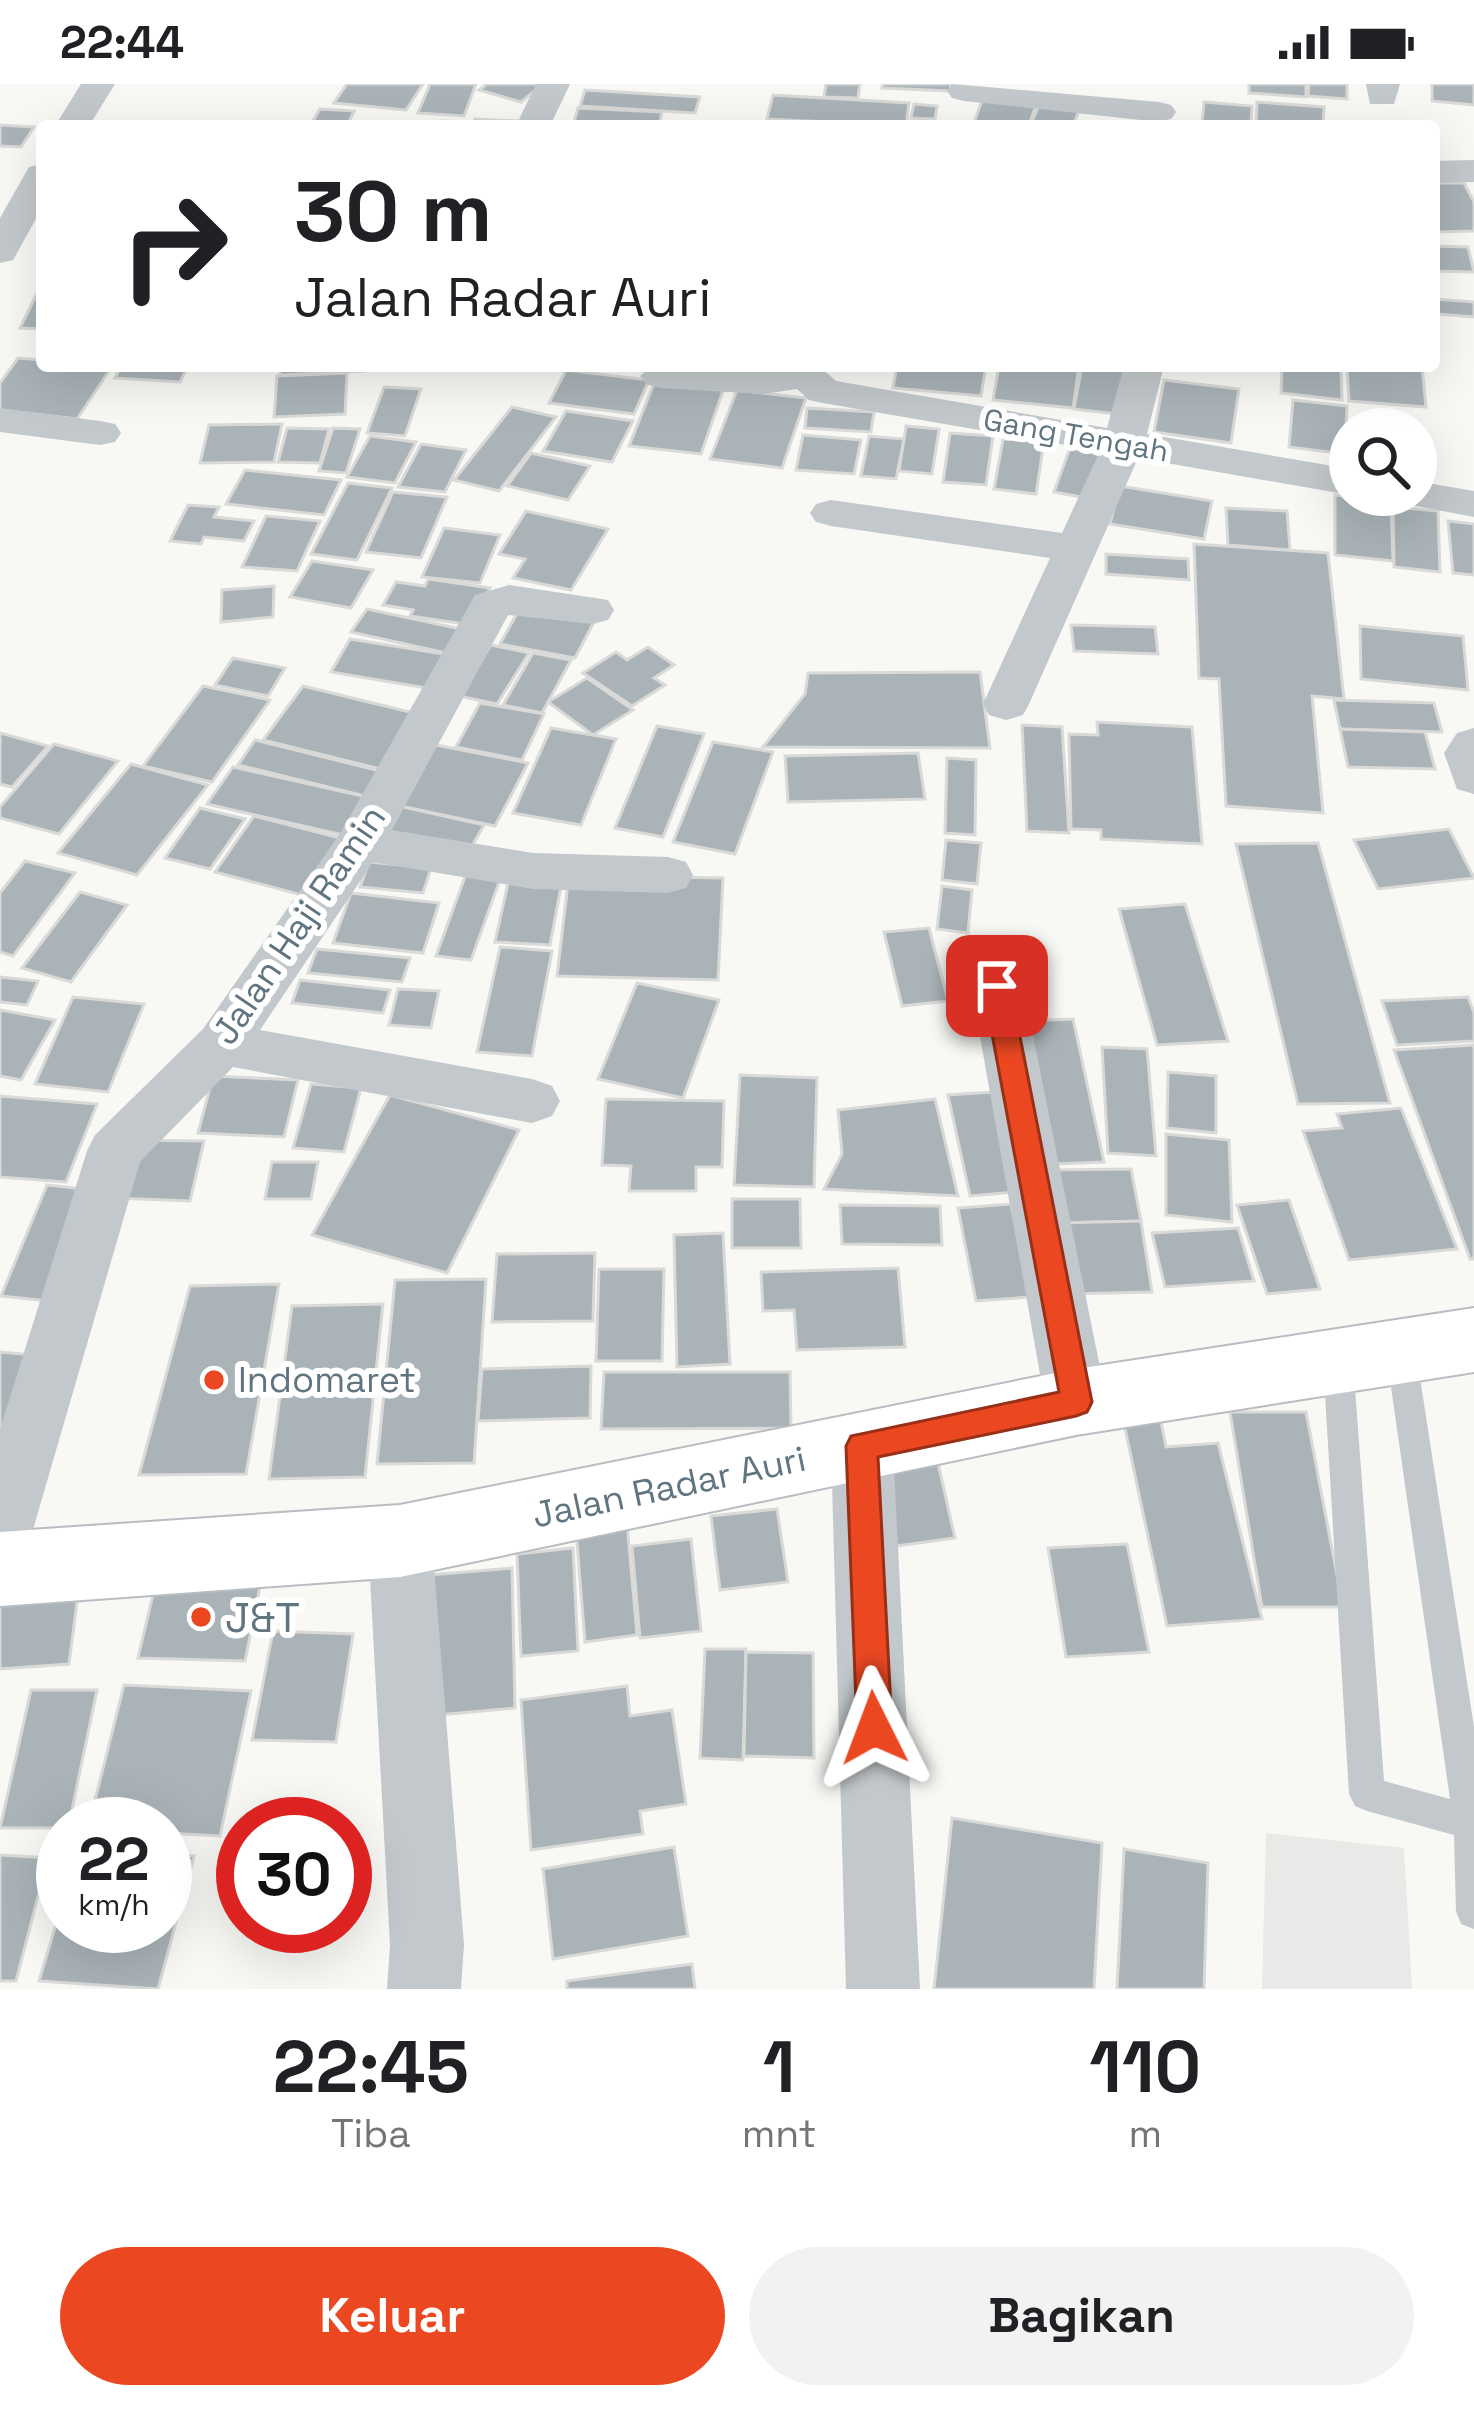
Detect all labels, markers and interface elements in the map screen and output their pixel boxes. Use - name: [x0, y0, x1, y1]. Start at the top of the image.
- text: 22:44: [60, 14, 184, 71]
- text: 30 m: [294, 158, 493, 266]
- icon: right: [96, 168, 252, 324]
- text: Jalan Radar Auri: [294, 263, 711, 332]
- street label: Gang Tengah: [980, 400, 1172, 470]
- map controls: [1329, 408, 1437, 516]
- button: search: [1329, 408, 1437, 516]
- street label: Jalan Haji Ramin: [202, 797, 396, 1053]
- pin: [946, 935, 1048, 1037]
- icon: arrive: [964, 953, 1030, 1019]
- place label: Indomaret: [238, 1357, 416, 1403]
- marker: Indomaret: [201, 1367, 227, 1393]
- street label: Jalan Radar Auri: [528, 1436, 810, 1538]
- place label: J&T: [225, 1591, 300, 1644]
- marker: J&T: [188, 1604, 214, 1630]
- position arrow: [811, 1665, 937, 1791]
- speed limit sign: 30: [216, 1797, 372, 1953]
- text: 22: [78, 1821, 150, 1898]
- text: km/h: [78, 1885, 150, 1924]
- text: 22:45: [273, 2021, 469, 2113]
- text: 1: [763, 2021, 795, 2113]
- text: 110: [1089, 2021, 1201, 2113]
- text: Tiba: [331, 2109, 411, 2158]
- text: mnt: [742, 2109, 817, 2158]
- text: m: [1128, 2109, 1162, 2158]
- button: Keluar: [60, 2247, 725, 2385]
- button: Bagikan: [749, 2247, 1414, 2385]

